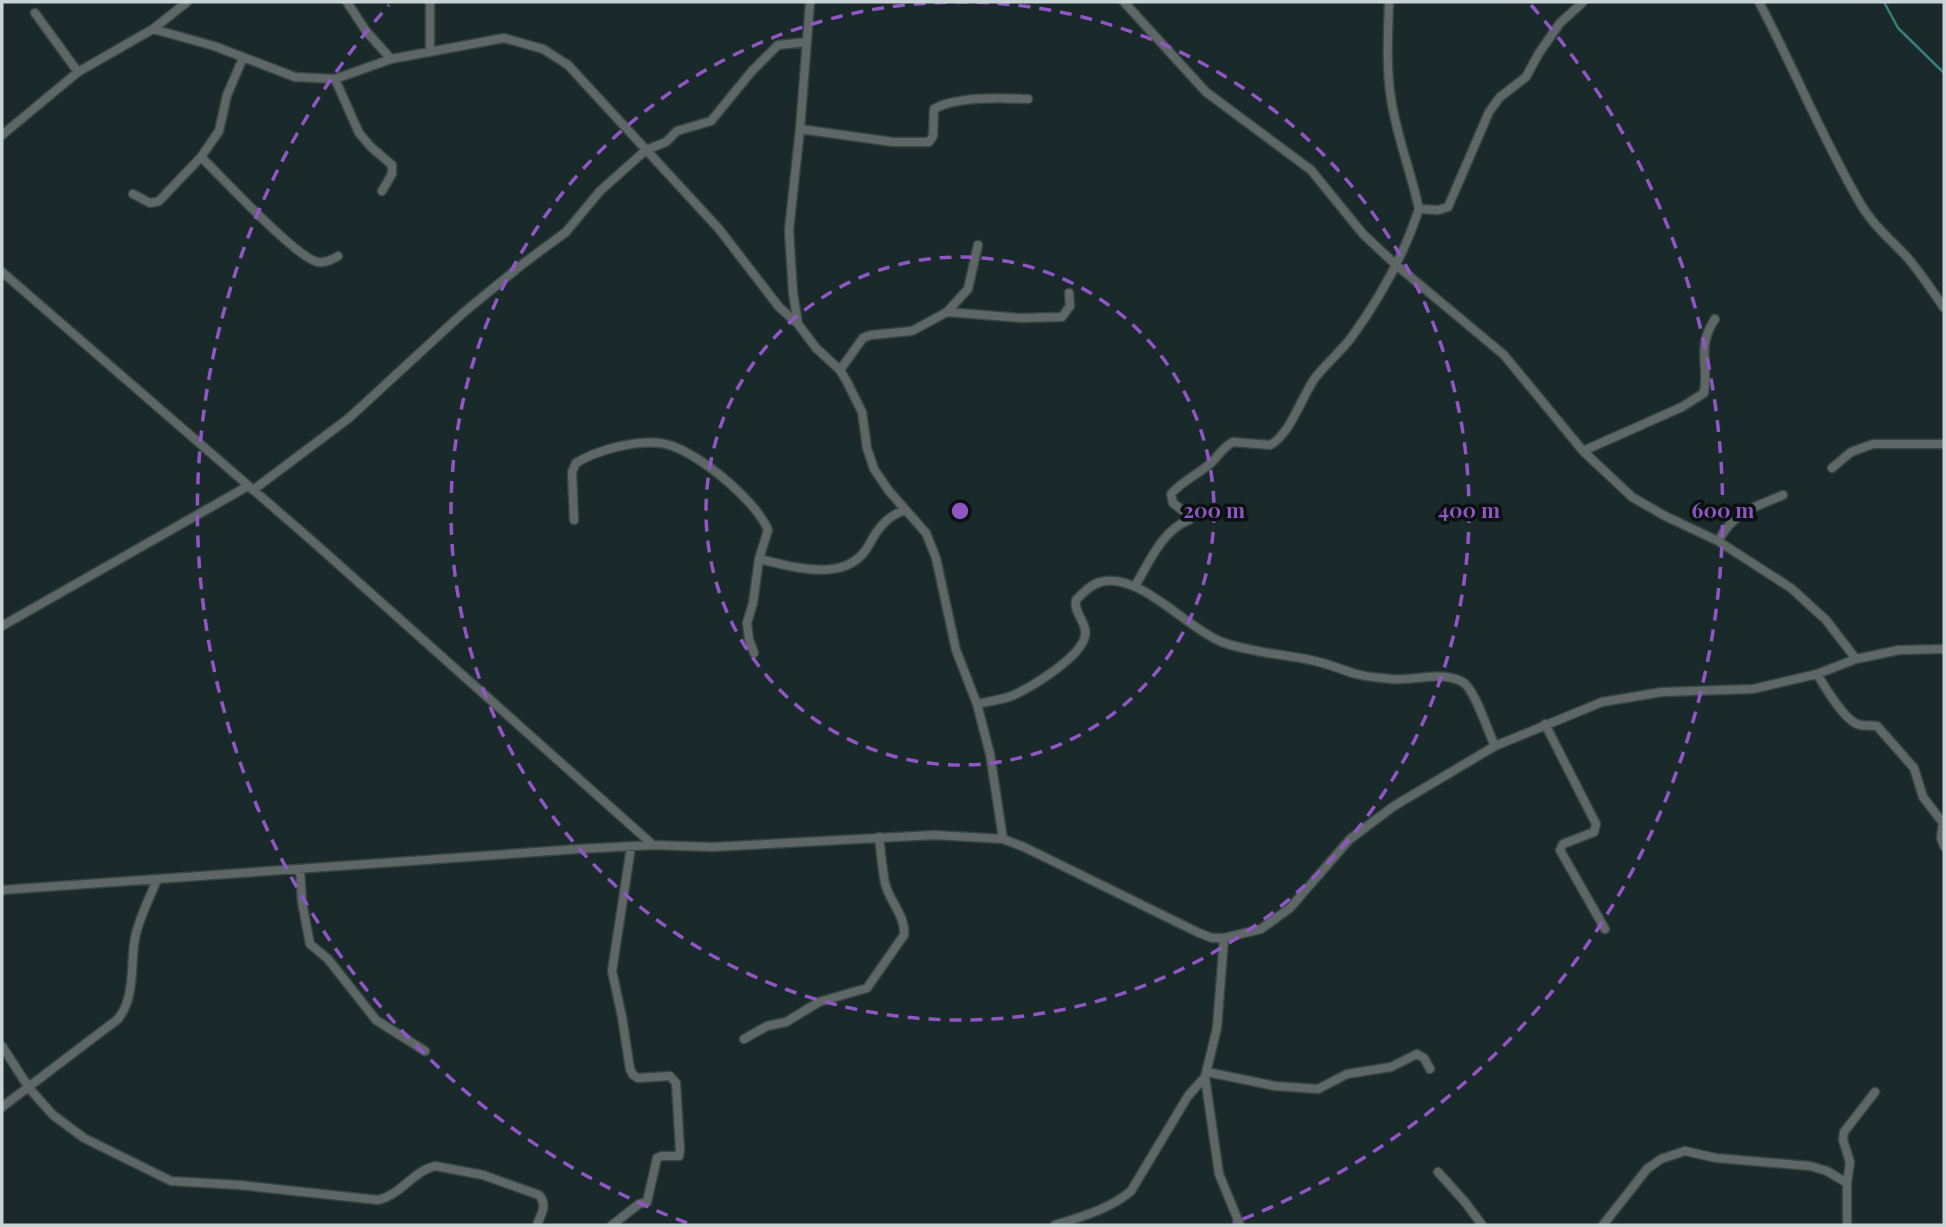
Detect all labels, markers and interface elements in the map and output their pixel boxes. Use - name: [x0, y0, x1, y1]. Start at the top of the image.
- text: 200 m: [1183, 495, 1245, 523]
- text: 400 m: [1438, 495, 1500, 523]
- text: 600 m: [1692, 495, 1754, 523]
- centre of rings: [948, 499, 972, 523]

